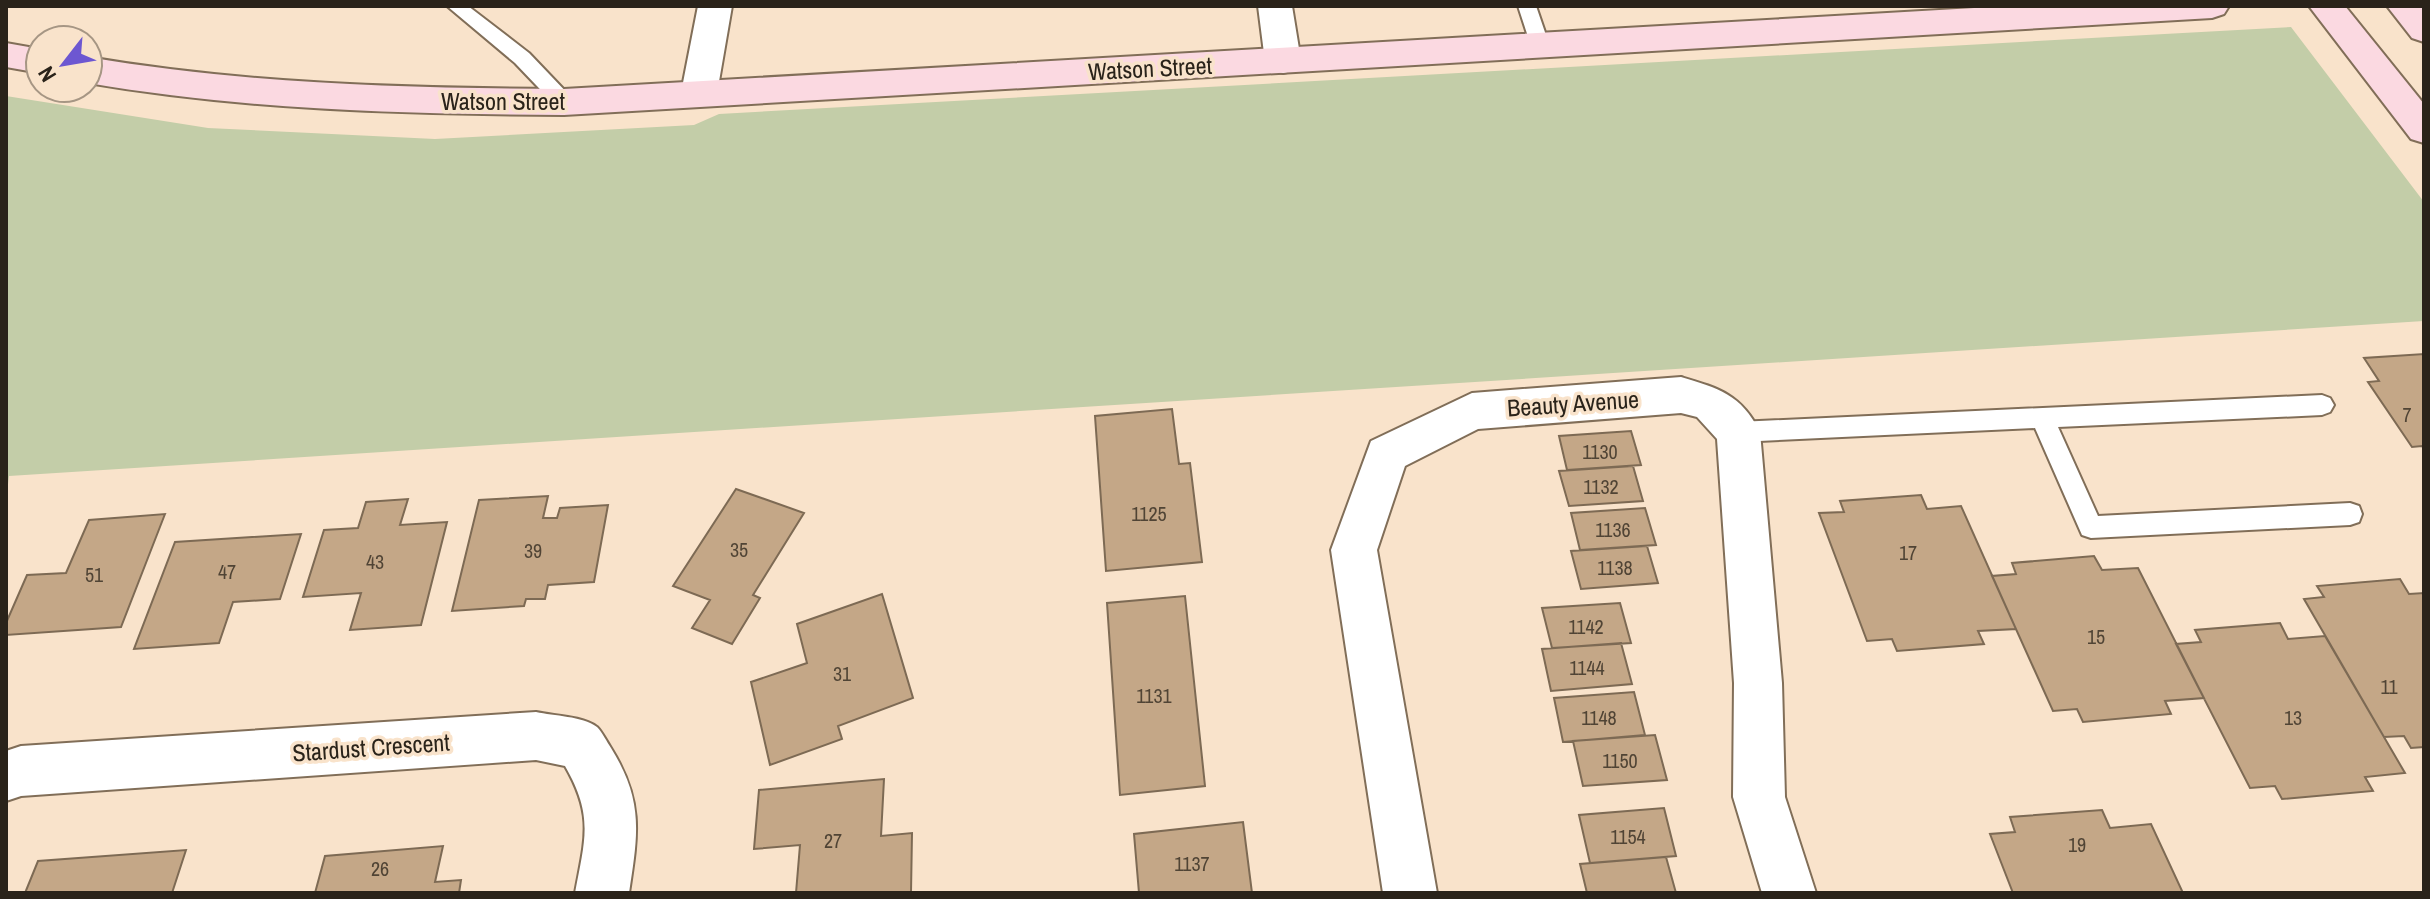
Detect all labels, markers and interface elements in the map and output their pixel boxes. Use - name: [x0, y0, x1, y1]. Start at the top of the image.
- north arrow: [24, 24, 104, 104]
- street label: Watson Street: [1087, 49, 1213, 87]
- text: N: [31, 61, 63, 88]
- street label: Watson Street: [441, 85, 566, 117]
- street label: Beauty Avenue: [1506, 382, 1640, 424]
- house number: 7: [2402, 401, 2412, 428]
- house number: 1130: [1582, 438, 1618, 465]
- house number: 1132: [1583, 473, 1619, 500]
- house number: 1125: [1131, 500, 1167, 527]
- house number: 1136: [1595, 516, 1631, 543]
- house number: 35: [730, 536, 748, 563]
- house number: 39: [524, 537, 542, 564]
- house number: 17: [1899, 539, 1917, 566]
- house number: 43: [366, 548, 384, 575]
- house number: 1138: [1597, 554, 1633, 581]
- house number: 47: [218, 558, 236, 585]
- house number: 51: [85, 561, 103, 588]
- house number: 1142: [1568, 613, 1604, 640]
- house number: 15: [2087, 623, 2105, 650]
- house number: 1144: [1569, 654, 1605, 681]
- house number: 31: [833, 660, 851, 687]
- house number: 11: [2380, 673, 2398, 700]
- house number: 1131: [1136, 682, 1172, 709]
- house number: 1148: [1581, 704, 1617, 731]
- house number: 13: [2284, 704, 2302, 731]
- street label: Stardust Crescent: [291, 726, 451, 768]
- house number: 1150: [1602, 747, 1638, 774]
- house number: 1154: [1610, 823, 1646, 850]
- house number: 27: [824, 827, 842, 854]
- house number: 19: [2068, 831, 2086, 858]
- house number: 1137: [1174, 850, 1210, 877]
- house number: 26: [371, 855, 389, 882]

